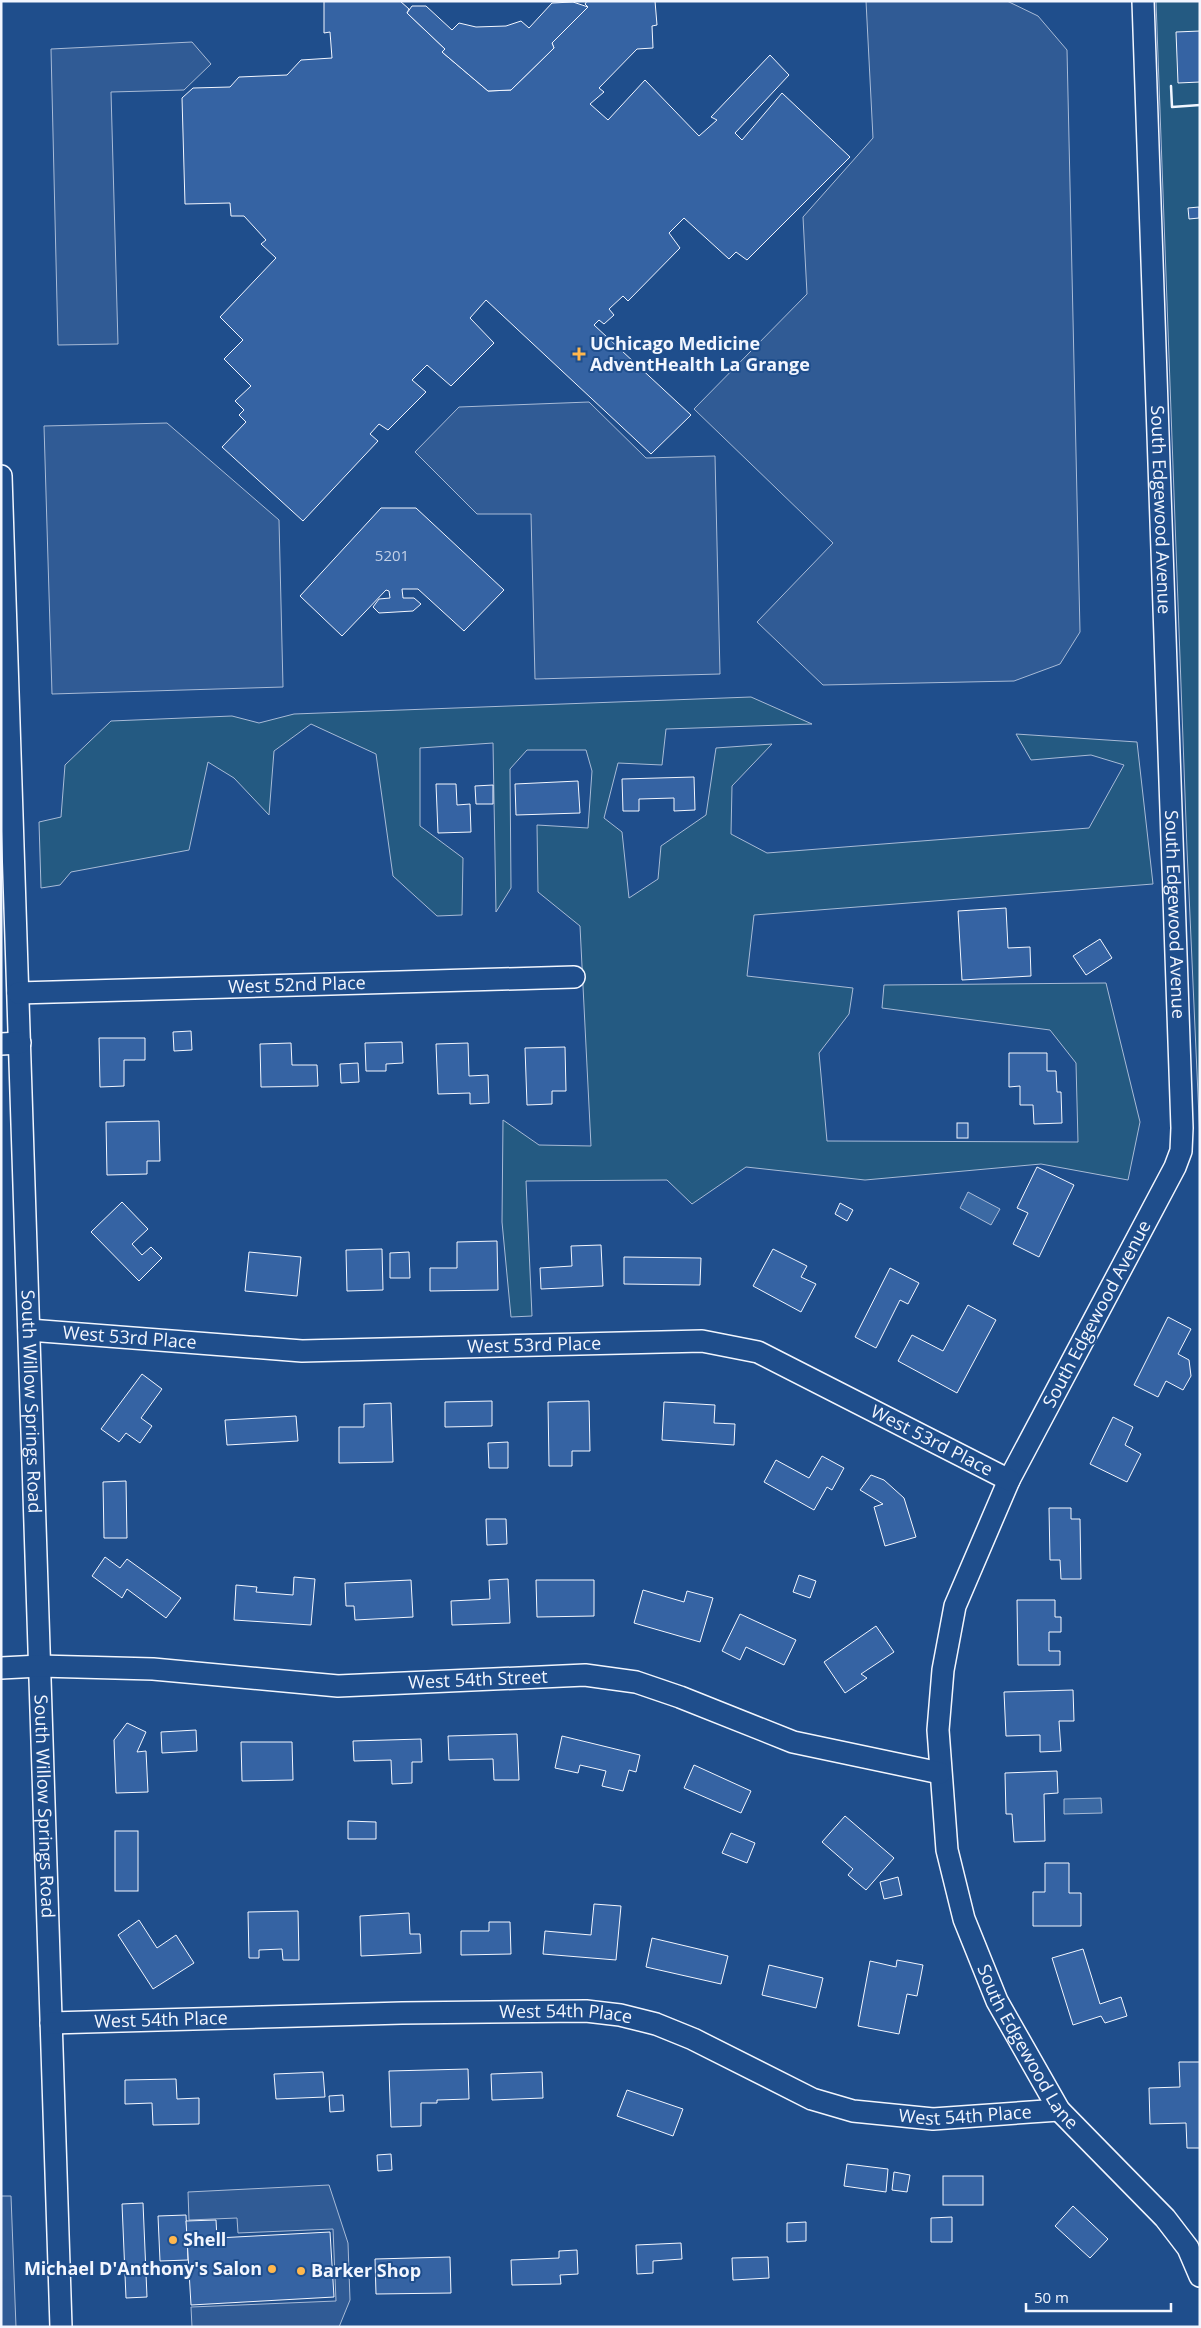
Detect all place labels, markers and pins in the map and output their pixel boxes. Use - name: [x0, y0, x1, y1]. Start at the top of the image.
- place label: UChicago Medicine AdventHealth La Grange: [590, 331, 810, 376]
- marker: UChicago Medicine AdventHealth La Grange: [572, 347, 586, 361]
- place label: Shell: [183, 2227, 226, 2251]
- marker: Shell: [167, 2234, 179, 2246]
- place label: Michael D'Anthony's Salon: [24, 2256, 262, 2280]
- place label: Barker Shop: [311, 2258, 421, 2282]
- marker: Michael D'Anthony's Salon: [266, 2263, 278, 2275]
- marker: Barker Shop: [295, 2265, 307, 2277]

